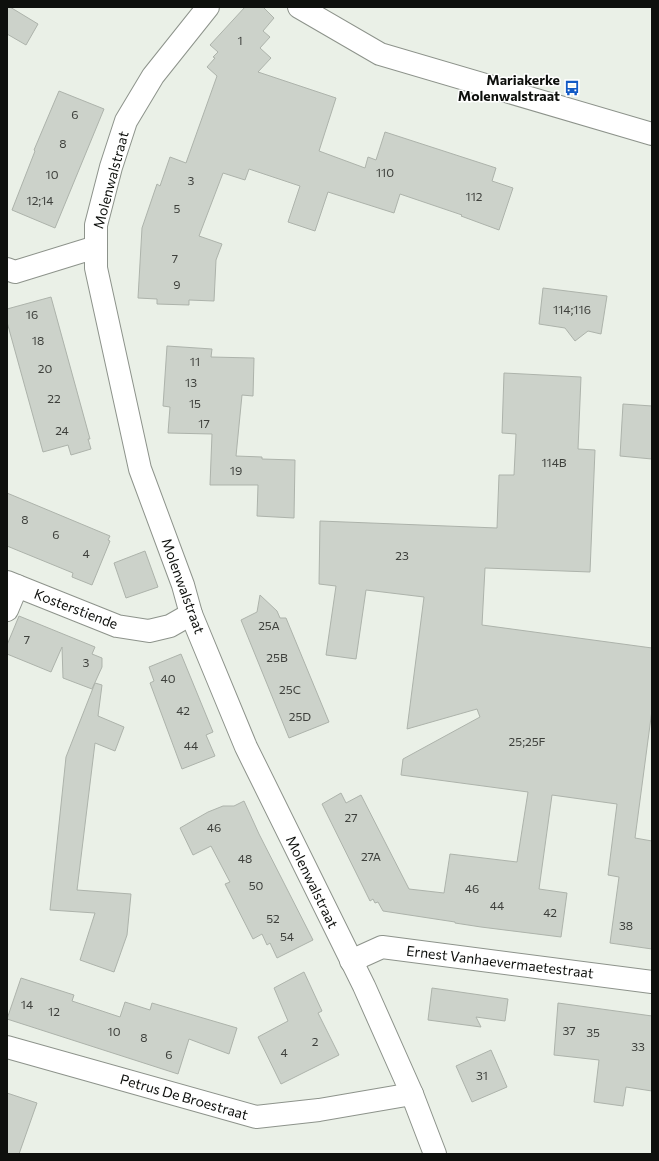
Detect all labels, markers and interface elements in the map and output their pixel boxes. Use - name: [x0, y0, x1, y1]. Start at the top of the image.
- house number: 1: [237, 33, 243, 47]
- place label: Mariakerke Molenwalstraat: [458, 71, 560, 104]
- bus stop icon: Mariakerke Molenwalstraat: [563, 79, 581, 97]
- house number: 6: [71, 107, 79, 121]
- street label: Molenwalstraat: [89, 129, 132, 231]
- house number: 8: [59, 136, 67, 150]
- house number: 110: [376, 165, 394, 179]
- house number: 10: [46, 167, 59, 181]
- house number: 3: [188, 173, 195, 187]
- house number: 112: [466, 189, 483, 203]
- house number: 12;14: [27, 193, 53, 208]
- house number: 5: [174, 201, 181, 215]
- house number: 7: [172, 251, 178, 265]
- house number: 9: [173, 277, 181, 291]
- house number: 114;116: [553, 302, 591, 317]
- house number: 16: [26, 307, 38, 321]
- house number: 18: [32, 333, 44, 347]
- house number: 11: [190, 354, 200, 368]
- house number: 20: [38, 361, 52, 375]
- house number: 13: [185, 375, 197, 389]
- house number: 22: [47, 391, 61, 405]
- house number: 15: [189, 396, 201, 410]
- house number: 17: [198, 416, 210, 430]
- house number: 24: [55, 423, 69, 437]
- house number: 114B: [541, 455, 567, 469]
- house number: 19: [230, 463, 242, 477]
- house number: 8: [21, 512, 29, 526]
- house number: 6: [52, 527, 60, 541]
- street label: Molenwalstraat: [158, 536, 209, 636]
- house number: 4: [82, 546, 90, 560]
- house number: 23: [395, 548, 409, 562]
- street label: Kosterstiende: [32, 585, 120, 632]
- house number: 25A: [258, 618, 280, 632]
- house number: 7: [24, 632, 30, 646]
- house number: 25B: [266, 650, 288, 664]
- house number: 3: [83, 655, 90, 669]
- house number: 40: [160, 671, 176, 685]
- house number: 25C: [279, 682, 301, 696]
- house number: 42: [176, 703, 190, 717]
- house number: 25D: [289, 709, 311, 723]
- house number: 25;25F: [509, 734, 546, 749]
- house number: 44: [184, 738, 198, 752]
- house number: 27: [345, 810, 357, 824]
- house number: 46: [207, 820, 221, 834]
- street label: Molenwalstraat: [283, 833, 342, 931]
- house number: 27A: [361, 849, 381, 863]
- house number: 48: [238, 851, 252, 865]
- house number: 50: [249, 878, 264, 892]
- house number: 46: [465, 881, 479, 895]
- house number: 44: [490, 898, 504, 912]
- house number: 42: [543, 905, 557, 919]
- house number: 52: [266, 911, 280, 925]
- house number: 38: [619, 918, 633, 932]
- house number: 54: [280, 929, 294, 943]
- street label: Ernest Vanhaevermaetestraat: [405, 942, 595, 981]
- house number: 14: [21, 997, 33, 1011]
- house number: 12: [48, 1004, 60, 1018]
- house number: 37: [562, 1023, 576, 1037]
- house number: 10: [108, 1024, 121, 1038]
- house number: 35: [586, 1025, 600, 1039]
- house number: 8: [140, 1030, 148, 1044]
- house number: 2: [312, 1034, 319, 1048]
- house number: 33: [631, 1039, 645, 1053]
- house number: 4: [280, 1045, 288, 1059]
- house number: 6: [165, 1047, 173, 1061]
- house number: 31: [476, 1068, 488, 1082]
- street label: Petrus De Broestraat: [118, 1070, 250, 1123]

